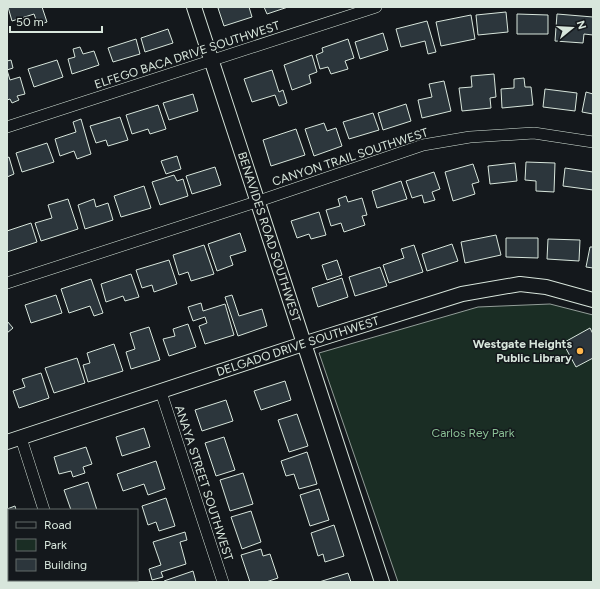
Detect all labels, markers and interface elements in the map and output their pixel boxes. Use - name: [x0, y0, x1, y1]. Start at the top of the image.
- scale bar: [10, 8, 102, 34]
- north arrow: [552, 8, 592, 48]
- text: 50 m: [16, 15, 44, 29]
- street label: ELFEGO BACA DRIVE SOUTHWEST: [93, 18, 282, 92]
- text: N: [574, 19, 589, 31]
- street label: CANYON TRAIL SOUTHWEST: [270, 125, 430, 189]
- street label: BENAVIDES ROAD SOUTHWEST: [235, 150, 304, 324]
- street label: DELGADO DRIVE SOUTHWEST: [215, 313, 381, 379]
- place label: Westgate Heights Public Library: [473, 337, 572, 365]
- marker: Westgate Heights Public Library: [575, 346, 585, 356]
- street label: ANAYA STREET SOUTHWEST: [172, 404, 236, 563]
- park label: Carlos Rey Park: [432, 426, 515, 440]
- legend: [8, 509, 138, 581]
- text: Road: [44, 518, 72, 532]
- text: Park: [44, 538, 67, 552]
- text: Building: [44, 558, 87, 572]

